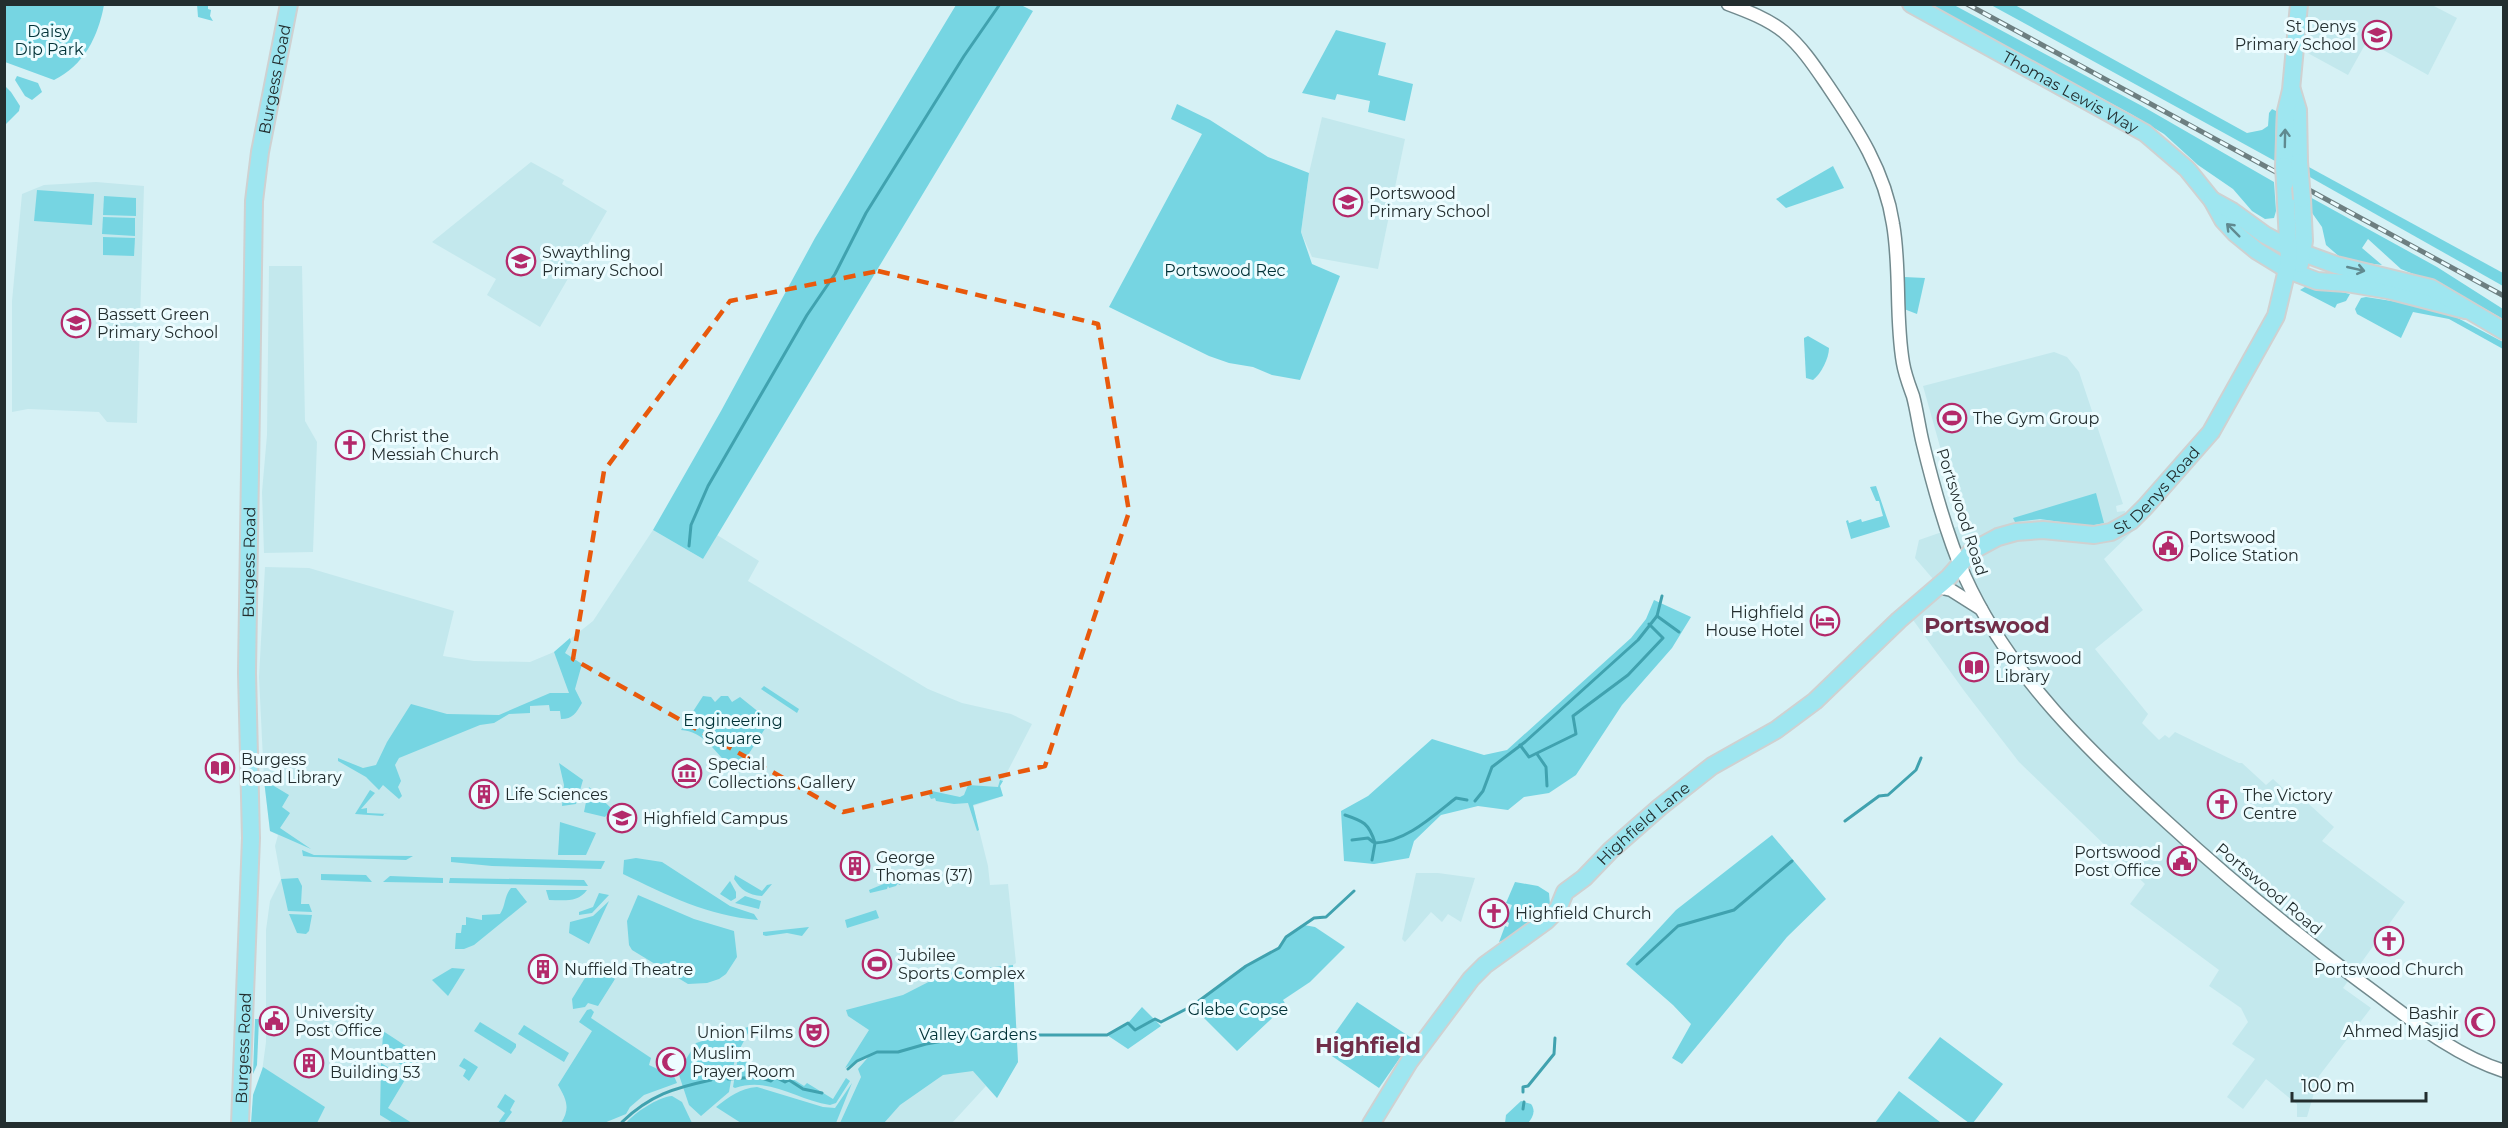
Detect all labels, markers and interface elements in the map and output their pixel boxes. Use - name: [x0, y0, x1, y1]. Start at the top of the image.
- place label: St Denys Primary School: [2235, 17, 2356, 54]
- school or university icon: St Denys Primary School: [2361, 19, 2393, 51]
- park label: Daisy Dip Park: [14, 22, 84, 59]
- street label: Burgess Road: [254, 23, 294, 136]
- street label: Thomas Lewis Way: [1999, 47, 2142, 137]
- one-way arrow: [2279, 129, 2291, 149]
- place label: Portswood Primary School: [1369, 184, 1490, 221]
- school or university icon: Portswood Primary School: [1332, 186, 1364, 218]
- one-way arrow: [2226, 223, 2240, 238]
- place label: Swaythling Primary School: [542, 243, 663, 280]
- school or university icon: Swaythling Primary School: [505, 245, 537, 277]
- park label: Portswood Rec: [1164, 261, 1286, 280]
- one-way arrow: [2345, 264, 2365, 275]
- place label: Bassett Green Primary School: [97, 305, 218, 342]
- school or university icon: Bassett Green Primary School: [60, 307, 92, 339]
- sports icon: The Gym Group: [1936, 402, 1968, 434]
- place label: The Gym Group: [1973, 409, 2099, 428]
- place label: Christ the Messiah Church: [371, 427, 499, 464]
- church icon: Christ the Messiah Church: [334, 429, 366, 461]
- street label: St Denys Road: [2110, 442, 2204, 538]
- street label: Portswood Road: [1932, 446, 1992, 578]
- street label: Burgess Road: [238, 506, 259, 618]
- place label: Portswood Police Station: [2189, 528, 2299, 565]
- public building icon: Portswood Police Station: [2152, 530, 2184, 562]
- place label: Highfield House Hotel: [1705, 603, 1804, 640]
- hotel icon: Highfield House Hotel: [1809, 605, 1841, 637]
- district label: Portswood: [1924, 612, 2050, 639]
- place label: Portswood Library: [1995, 649, 2082, 686]
- library icon: Portswood Library: [1958, 651, 1990, 683]
- park label: Engineering Square: [683, 711, 783, 748]
- place label: Burgess Road Library: [241, 750, 342, 787]
- library icon: Burgess Road Library: [204, 752, 236, 784]
- place label: Special Collections Gallery: [708, 755, 855, 792]
- museum icon: Special Collections Gallery: [671, 757, 703, 789]
- building icon: Life Sciences: [468, 778, 500, 810]
- street label: Highfield Lane: [1592, 778, 1694, 869]
- place label: Life Sciences: [505, 785, 608, 804]
- place label: The Victory Centre: [2243, 786, 2333, 823]
- church icon: The Victory Centre: [2206, 788, 2238, 820]
- school or university icon: Highfield Campus: [606, 802, 638, 834]
- place label: Highfield Campus: [643, 809, 788, 828]
- street label: Portswood Road: [2212, 839, 2326, 939]
- place label: Portswood Post Office: [2074, 843, 2161, 880]
- public building icon: Portswood Post Office: [2166, 845, 2198, 877]
- place label: George Thomas (37): [876, 848, 973, 885]
- building icon: George Thomas (37): [839, 850, 871, 882]
- church icon: Highfield Church: [1478, 897, 1510, 929]
- place label: Highfield Church: [1515, 904, 1652, 923]
- church icon: Portswood Church: [2373, 925, 2405, 957]
- place label: Jubilee Sports Complex: [897, 946, 1025, 983]
- sports icon: Jubilee Sports Complex: [861, 948, 893, 980]
- building icon: Nuffield Theatre: [527, 953, 559, 985]
- place label: Nuffield Theatre: [564, 960, 693, 979]
- place label: Portswood Church: [2314, 960, 2464, 979]
- street label: Burgess Road: [231, 992, 255, 1104]
- park label: Glebe Copse: [1188, 1000, 1288, 1019]
- place label: University Post Office: [295, 1003, 382, 1040]
- place label: Bashir Ahmed Masjid: [2343, 1004, 2459, 1041]
- public building icon: University Post Office: [258, 1005, 290, 1037]
- mosque icon: Bashir Ahmed Masjid: [2464, 1006, 2496, 1038]
- theatre icon: Union Films: [798, 1016, 830, 1048]
- place label: Union Films: [697, 1023, 793, 1042]
- park label: Valley Gardens: [919, 1025, 1037, 1044]
- district label: Highfield: [1315, 1032, 1421, 1059]
- place label: Muslim Prayer Room: [692, 1044, 795, 1081]
- place label: Mountbatten Building 53: [330, 1045, 437, 1082]
- mosque icon: Muslim Prayer Room: [655, 1046, 687, 1078]
- building icon: Mountbatten Building 53: [293, 1047, 325, 1079]
- scale bar: [2292, 1065, 2426, 1103]
- text: 100 m: [2301, 1075, 2355, 1097]

